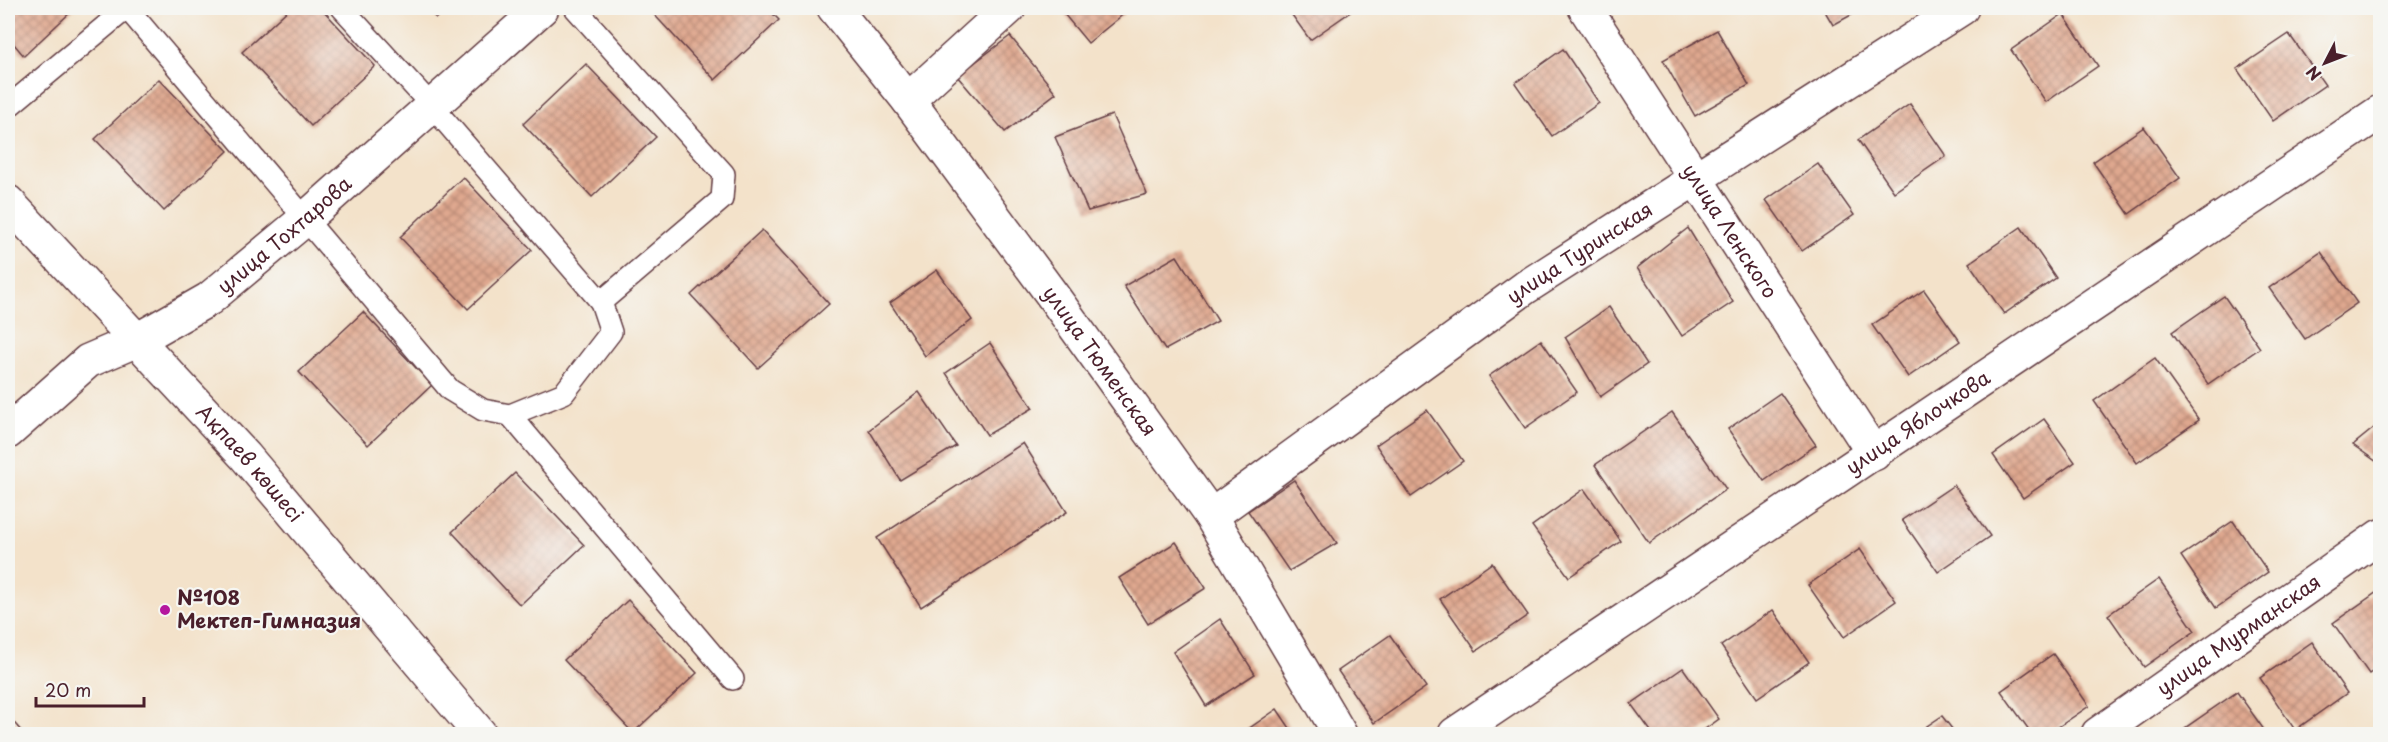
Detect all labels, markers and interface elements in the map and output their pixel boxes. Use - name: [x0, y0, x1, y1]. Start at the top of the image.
- north arrow: [2295, 33, 2355, 93]
- text: N: [2300, 61, 2326, 86]
- street label: улица Ленского: [1676, 157, 1785, 304]
- street label: улица Тохтарова: [210, 168, 358, 300]
- street label: улица Туринская: [1500, 194, 1658, 311]
- street label: улица Тюменская: [1036, 279, 1165, 442]
- street label: улица Яблочкова: [1839, 362, 1996, 481]
- street label: Ақпаев көшесі: [190, 397, 311, 528]
- street label: улица Мурманская: [2150, 566, 2326, 703]
- place label: №108 Мектеп-Гимназия: [177, 582, 361, 635]
- marker: №108 Мектеп-Гимназия: [158, 603, 172, 617]
- scale bar: [36, 670, 144, 708]
- text: 20 m: [45, 676, 91, 703]

